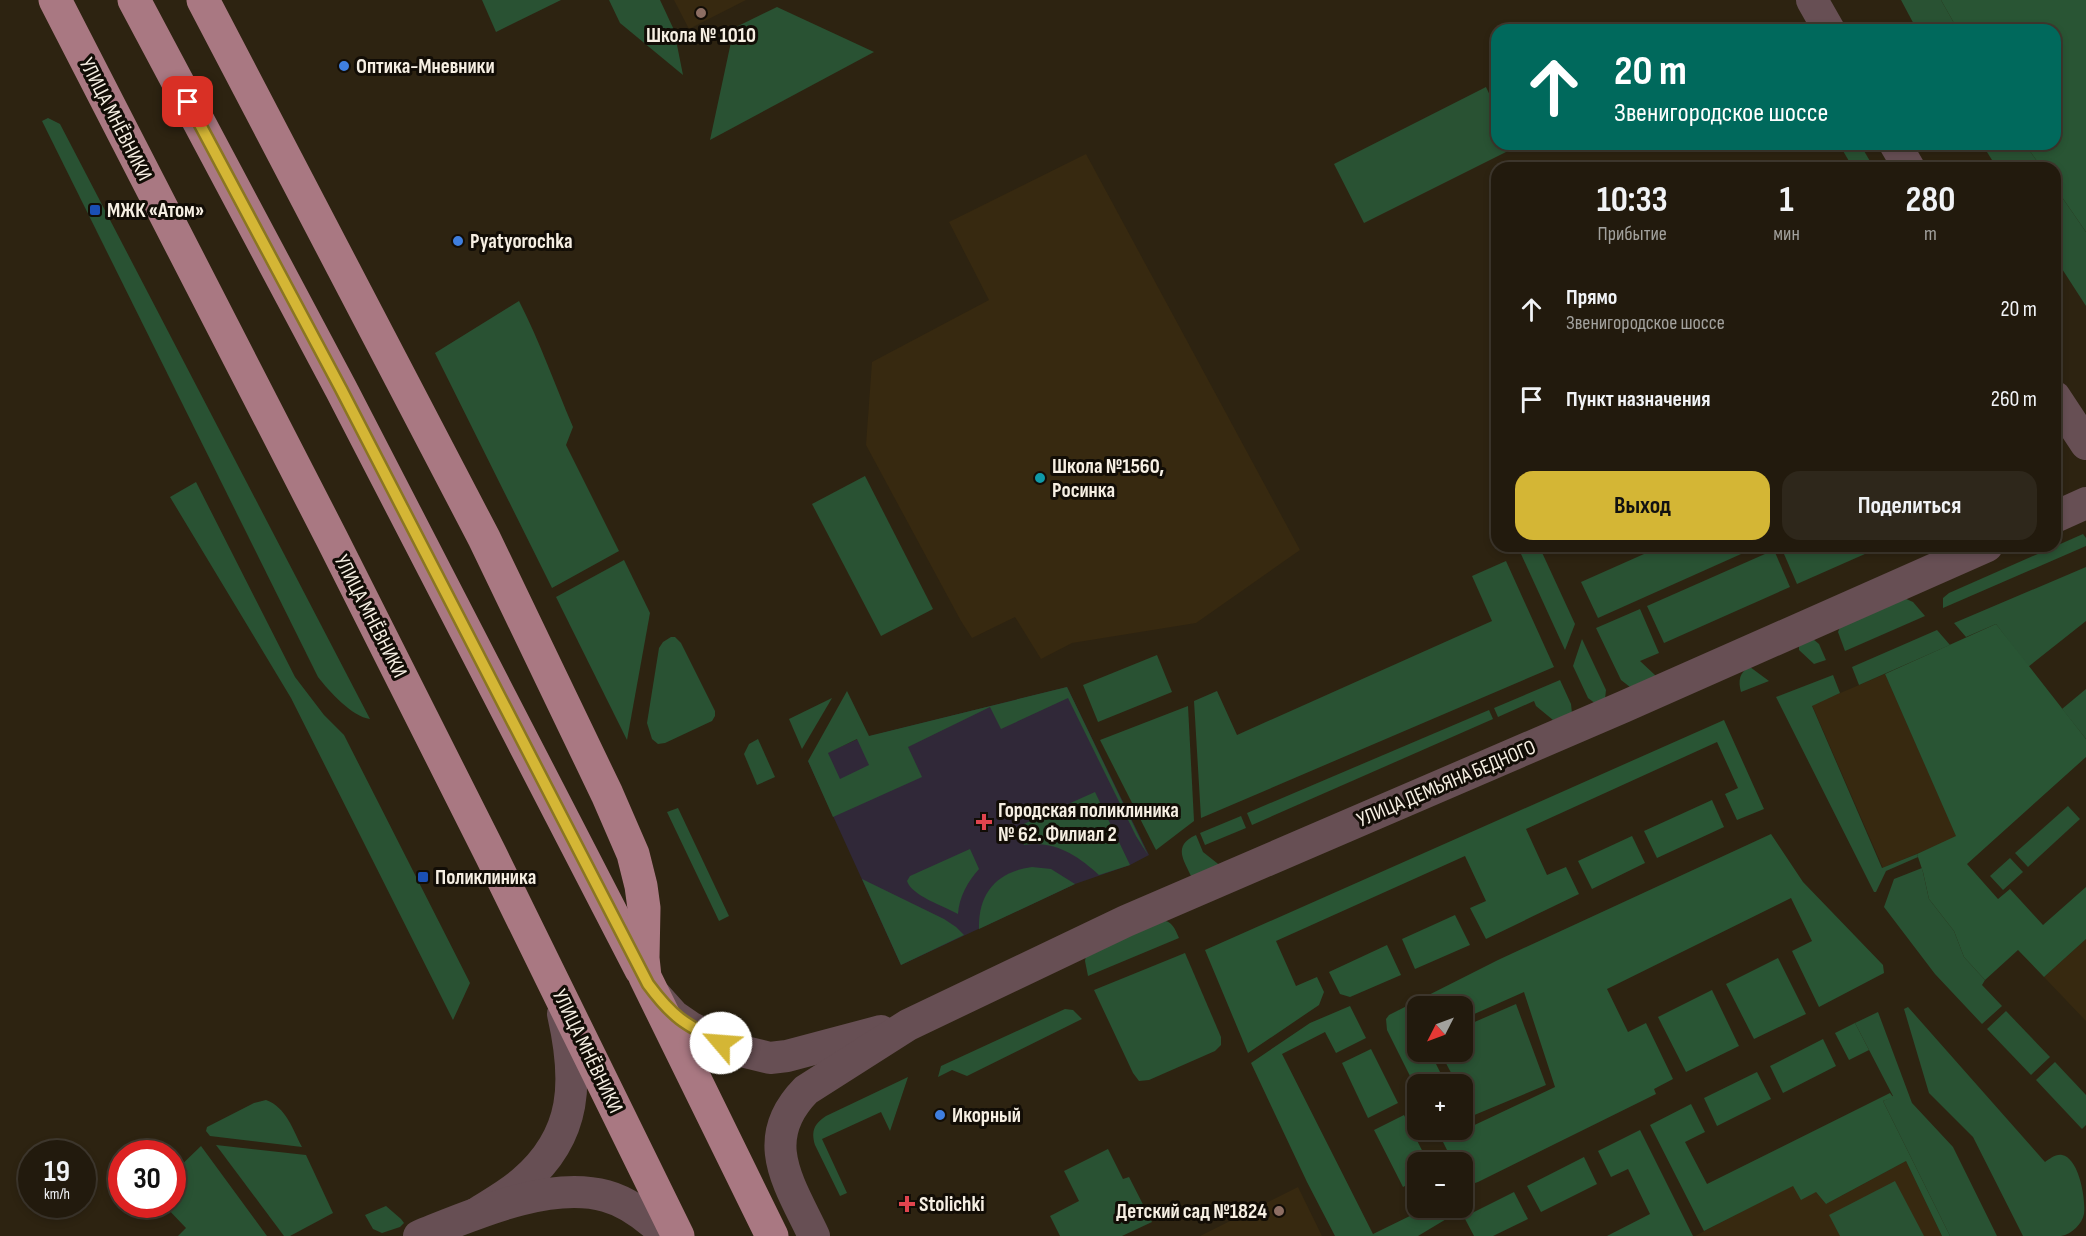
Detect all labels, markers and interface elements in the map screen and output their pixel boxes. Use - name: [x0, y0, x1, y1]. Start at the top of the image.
- marker: Школа № 1010: [694, 6, 708, 20]
- place label: Школа № 1010: [646, 23, 756, 48]
- text: 20 m: [1614, 46, 1687, 97]
- icon: ahead: [1515, 48, 1593, 126]
- street label: УЛИЦА МНЁВНИКИ: [74, 54, 157, 185]
- place label: Оптика-Мневники: [356, 54, 495, 79]
- marker: Оптика-Мневники: [337, 59, 351, 73]
- pin: [162, 76, 213, 127]
- icon: arrive: [171, 85, 204, 118]
- text: Звенигородское шоссе: [1614, 97, 1828, 129]
- text: 10:33: [1597, 179, 1668, 222]
- text: 1: [1780, 179, 1794, 222]
- text: 280: [1905, 179, 1955, 222]
- place label: МЖК «Атом»: [107, 198, 204, 223]
- marker: МЖК «Атом»: [88, 203, 102, 217]
- text: Прибытие: [1598, 222, 1667, 246]
- text: мин: [1773, 222, 1800, 246]
- text: m: [1924, 222, 1937, 246]
- place label: Pyatyorochka: [470, 229, 573, 254]
- marker: Pyatyorochka: [451, 234, 465, 248]
- text: Прямо: [1566, 284, 1617, 311]
- icon: ahead: [1515, 293, 1548, 326]
- text: 20 m: [2001, 296, 2037, 323]
- text: Звенигородское шоссе: [1566, 311, 1725, 335]
- icon: arrive: [1515, 383, 1548, 416]
- text: Пункт назначения: [1566, 386, 1710, 413]
- text: 260 m: [1991, 386, 2037, 413]
- place label: Школа №1560, Росинка: [1052, 454, 1164, 503]
- marker: Школа №1560, Росинка: [1033, 471, 1047, 485]
- button: Выход: [1515, 471, 1770, 540]
- button: Поделиться: [1782, 471, 2037, 540]
- street label: УЛИЦА МНЁВНИКИ: [329, 551, 412, 682]
- street label: УЛИЦА ДЕМЬЯНА БЕДНОГО: [1353, 734, 1539, 832]
- place label: Городская поликлиника № 62. Филиал 2: [998, 798, 1179, 847]
- marker: Городская поликлиника № 62. Филиал 2: [975, 813, 993, 831]
- place label: Поликлиника: [435, 865, 536, 890]
- marker: Поликлиника: [416, 870, 430, 884]
- street label: УЛИЦА МНЁВНИКИ: [547, 985, 628, 1117]
- north arrow: [1407, 996, 1473, 1062]
- map controls: [1407, 996, 1473, 1218]
- position arrow: [689, 1011, 753, 1075]
- button: +: [1407, 1074, 1473, 1140]
- place label: Икорный: [952, 1103, 1021, 1128]
- marker: Икорный: [933, 1108, 947, 1122]
- speed limit sign: 30: [108, 1140, 186, 1218]
- button: −: [1407, 1152, 1473, 1218]
- text: 19: [44, 1154, 70, 1190]
- text: km/h: [44, 1185, 70, 1204]
- place label: Stolichki: [919, 1192, 985, 1217]
- marker: Stolichki: [900, 1197, 914, 1211]
- place label: Детский сад №1824: [1116, 1199, 1267, 1224]
- marker: Детский сад №1824: [1272, 1204, 1286, 1218]

